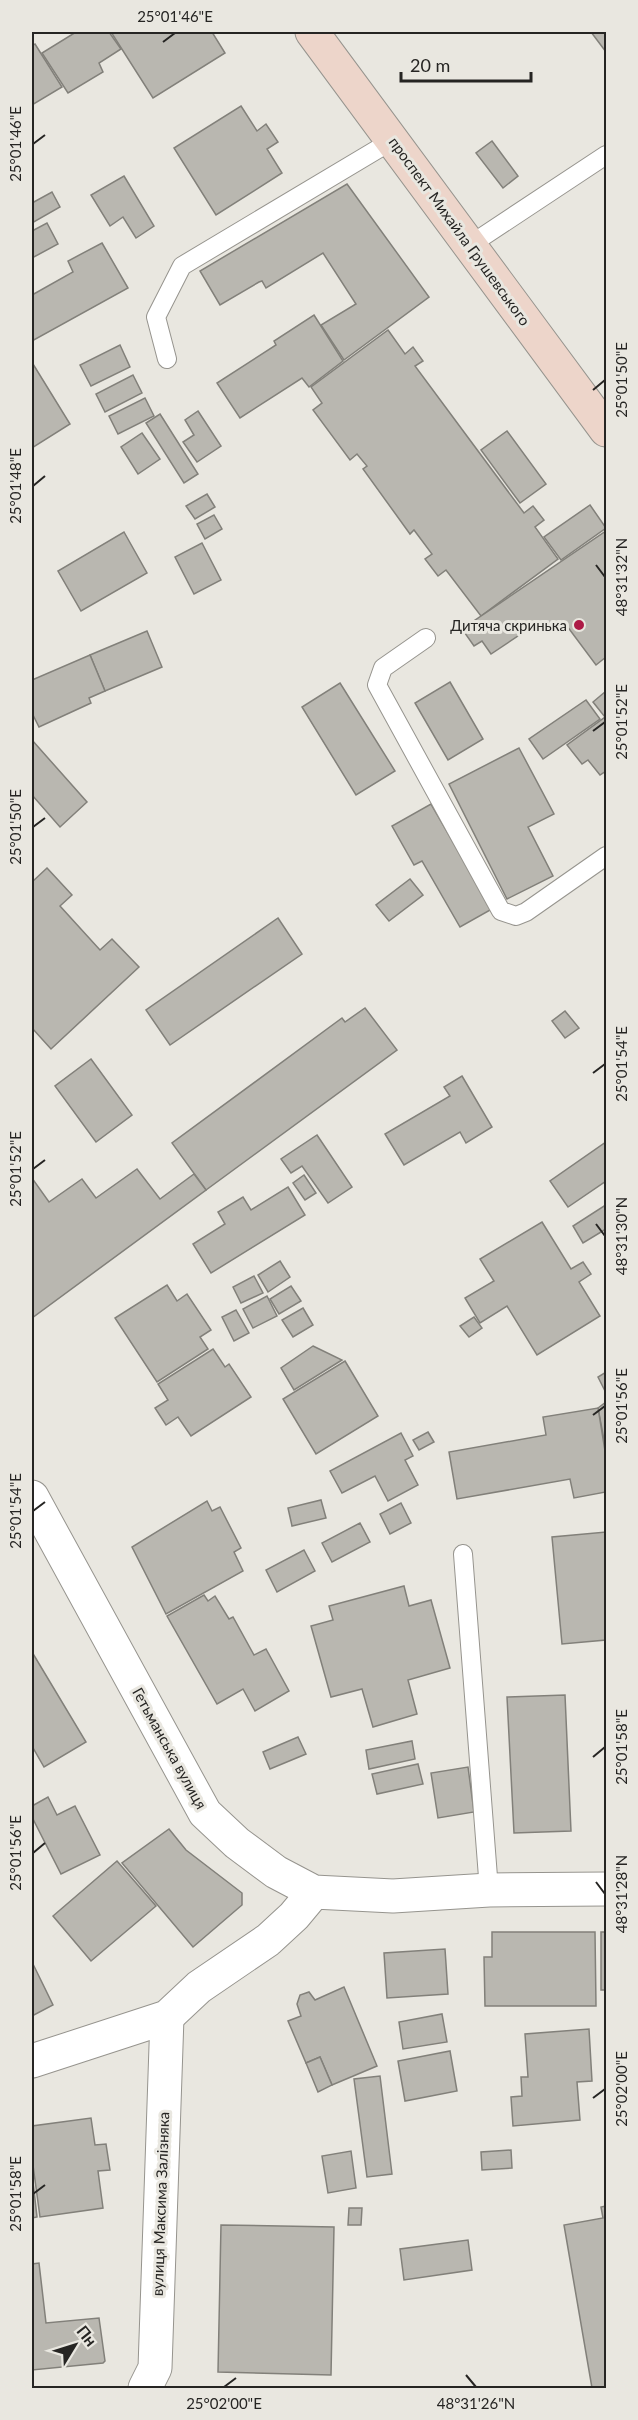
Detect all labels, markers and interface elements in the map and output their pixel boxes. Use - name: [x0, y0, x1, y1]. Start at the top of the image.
- text: 25°01'46"E: [137, 7, 213, 25]
- scale bar: [401, 45, 532, 83]
- text: 20 m: [410, 54, 450, 76]
- text: 25°01'46"E: [6, 106, 24, 182]
- street label: проспект Михайла Грушевського: [385, 133, 535, 329]
- text: 25°01'50"E: [612, 342, 630, 418]
- text: 25°01'48"E: [6, 448, 24, 524]
- text: 48°31'32"N: [612, 538, 630, 616]
- place label: Дитяча скринька: [450, 616, 567, 634]
- marker: Дитяча скринька: [572, 618, 586, 632]
- text: 25°01'52"E: [612, 684, 630, 760]
- text: 25°01'50"E: [6, 789, 24, 865]
- text: 25°01'54"E: [612, 1026, 630, 1102]
- text: 25°01'52"E: [6, 1131, 24, 1207]
- text: 48°31'30"N: [612, 1197, 630, 1275]
- text: 25°01'56"E: [612, 1368, 630, 1444]
- text: 25°01'54"E: [6, 1473, 24, 1549]
- street label: Гетьманська вулиця: [129, 1684, 211, 1812]
- text: 25°01'58"E: [612, 1709, 630, 1785]
- text: 25°01'56"E: [6, 1815, 24, 1891]
- text: 48°31'28"N: [612, 1855, 630, 1933]
- text: 25°02'00"E: [612, 2051, 630, 2127]
- street label: вулиця Максима Залізняка: [148, 2112, 172, 2296]
- text: 25°01'58"E: [6, 2156, 24, 2232]
- north arrow: [45, 2315, 105, 2375]
- text: Пн: [73, 2321, 101, 2350]
- text: 25°02'00"E: [186, 2394, 262, 2412]
- text: 48°31'26"N: [437, 2394, 515, 2412]

